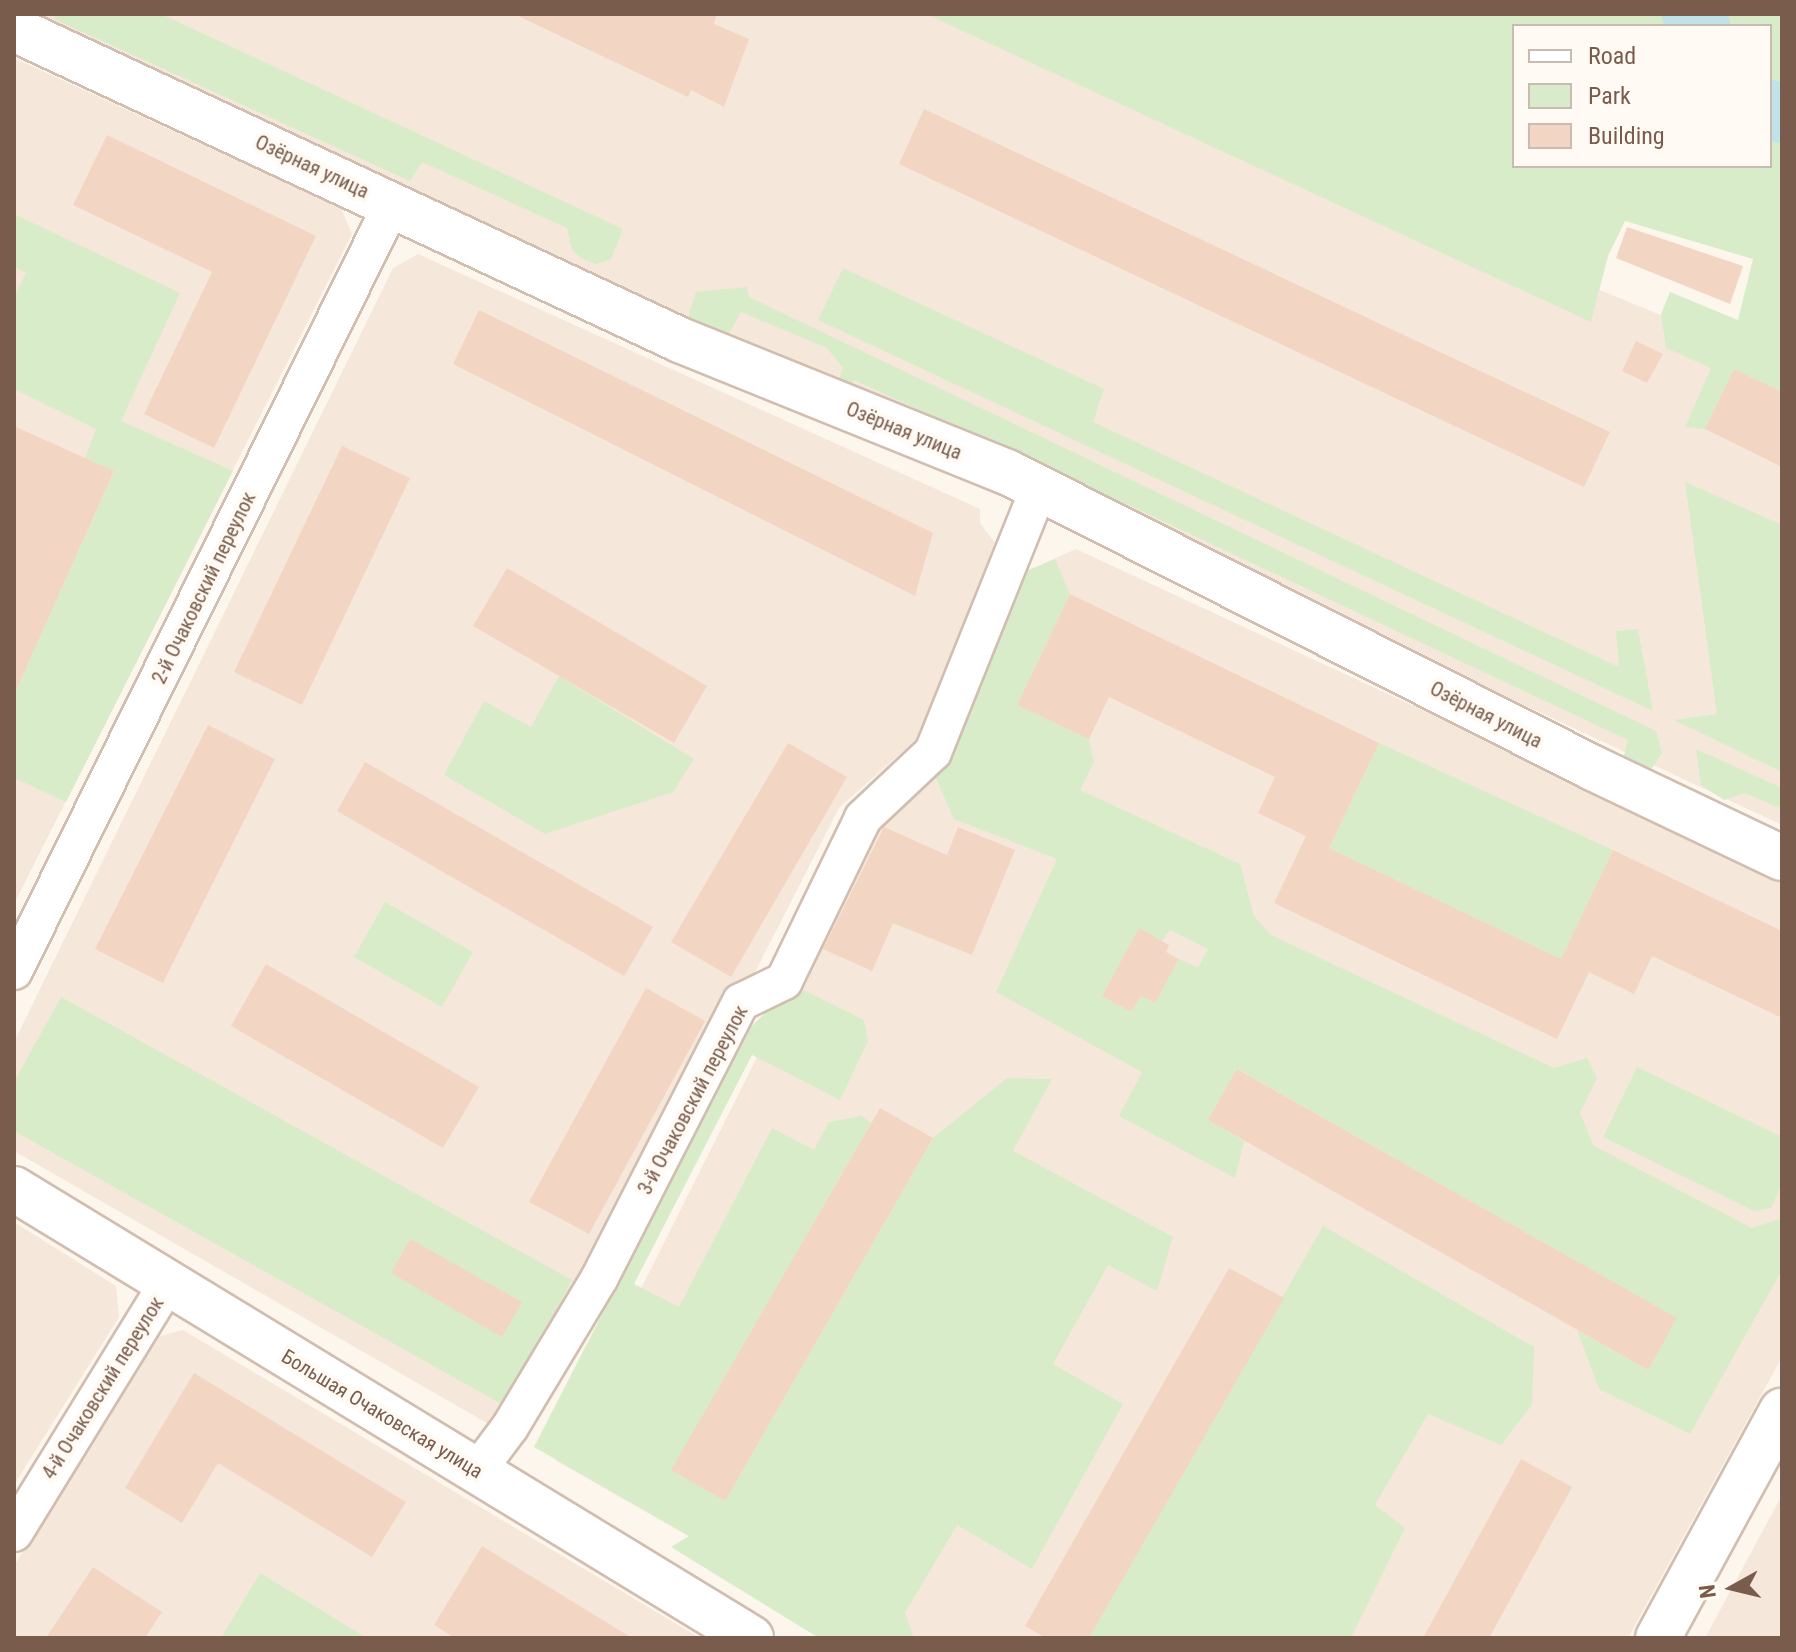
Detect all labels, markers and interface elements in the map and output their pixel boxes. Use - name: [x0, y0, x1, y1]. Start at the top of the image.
- legend: [1512, 24, 1772, 168]
- text: Road: [1588, 42, 1636, 70]
- text: Park: [1588, 82, 1631, 110]
- text: Building: [1588, 122, 1665, 150]
- street label: Озёрная улица: [251, 130, 373, 204]
- street label: Озёрная улица: [843, 397, 965, 465]
- street label: 2-й Очаковский переулок: [147, 488, 261, 688]
- street label: Озёрная улица: [1426, 676, 1546, 754]
- street label: 3-й Очаковский переулок: [633, 1001, 753, 1199]
- street label: 4-й Очаковский переулок: [37, 1292, 169, 1484]
- street label: Большая Очаковская улица: [277, 1344, 487, 1484]
- north arrow: [1692, 1548, 1772, 1628]
- text: N: [1694, 1583, 1721, 1600]

